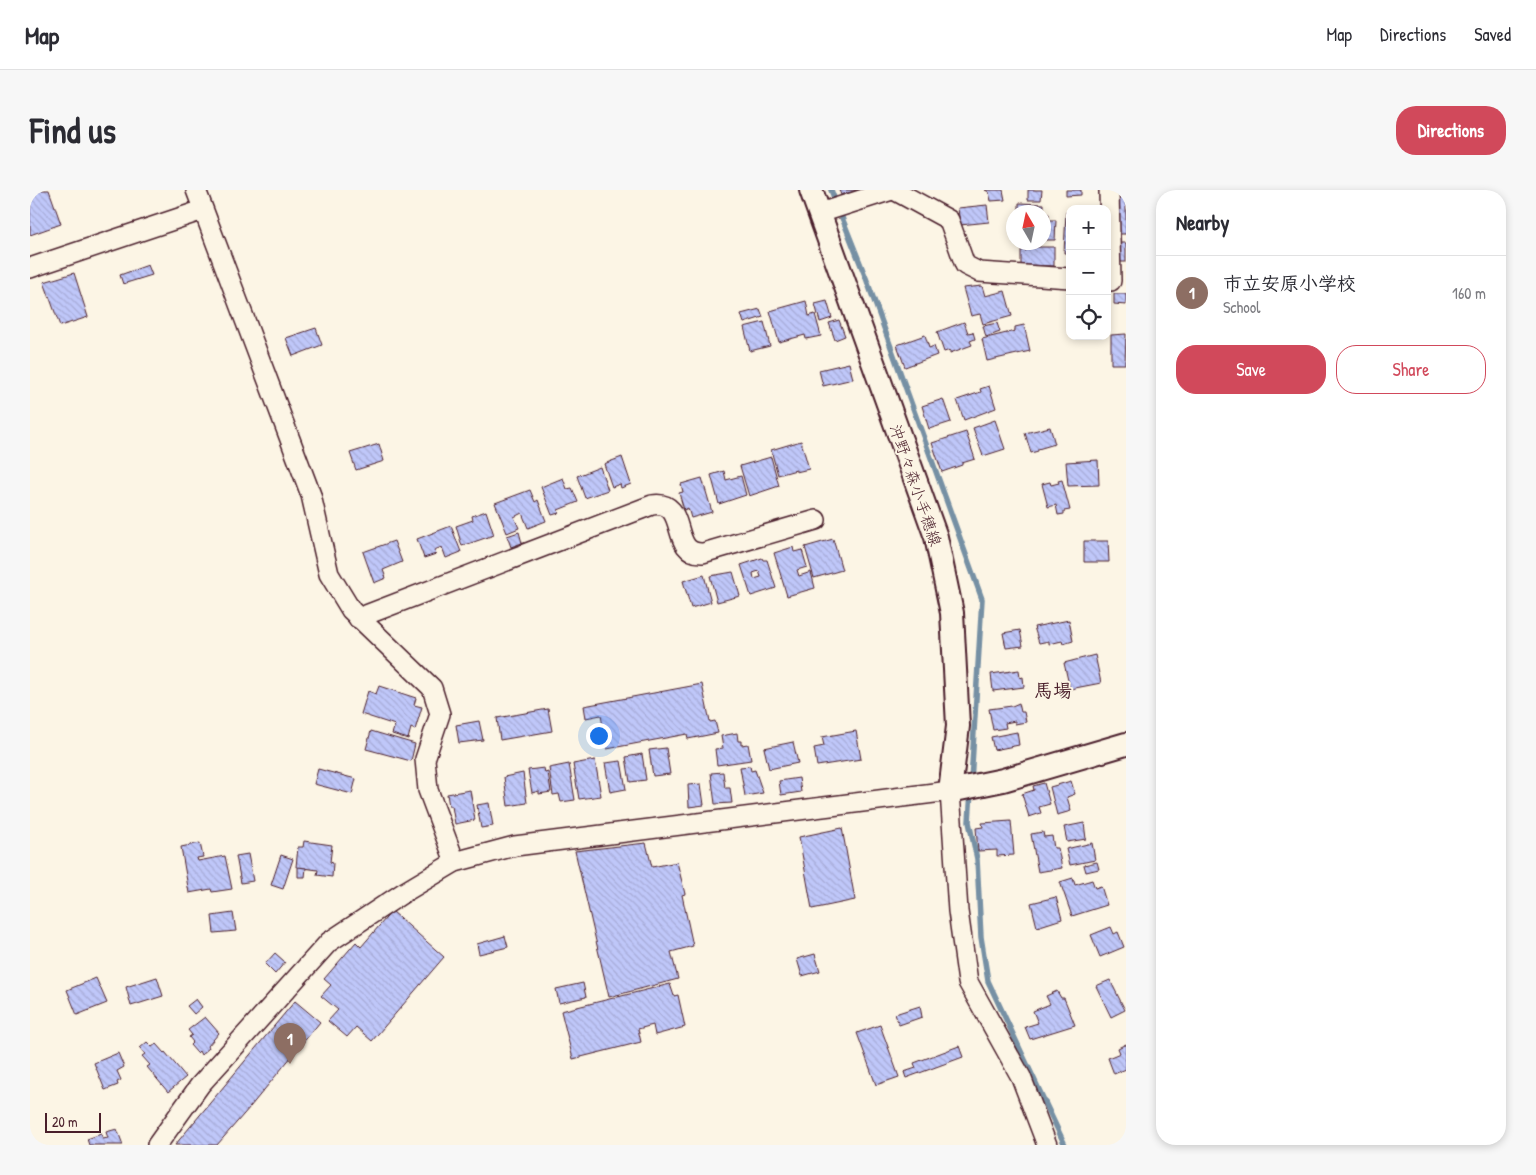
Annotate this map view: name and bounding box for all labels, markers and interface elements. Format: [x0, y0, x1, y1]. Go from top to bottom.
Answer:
text: Map [25, 19, 59, 51]
text: Map [1327, 22, 1352, 47]
text: Directions [1380, 22, 1446, 47]
text: Saved [1474, 22, 1511, 47]
button: Directions [1396, 106, 1506, 155]
text: Find us [30, 107, 116, 154]
north arrow [1006, 205, 1051, 250]
map controls [1066, 205, 1111, 340]
button: + [1066, 205, 1111, 250]
text: Nearby [1176, 208, 1229, 237]
button: − [1066, 250, 1111, 295]
text: 市立安原小学校 [1223, 270, 1356, 296]
text: 1 [1189, 282, 1195, 304]
text: 160 m [1452, 282, 1486, 304]
button: locate [1066, 295, 1111, 340]
text: School [1223, 296, 1260, 318]
button: Save [1176, 345, 1326, 394]
button: Share [1336, 345, 1486, 394]
street label: 沖野々森小手穂線 [885, 421, 947, 549]
district label: 馬場 [1034, 677, 1072, 703]
your location [586, 723, 612, 749]
pin: 1 [274, 1023, 306, 1064]
scale bar [45, 1110, 101, 1133]
text: 20 m [52, 1112, 78, 1131]

